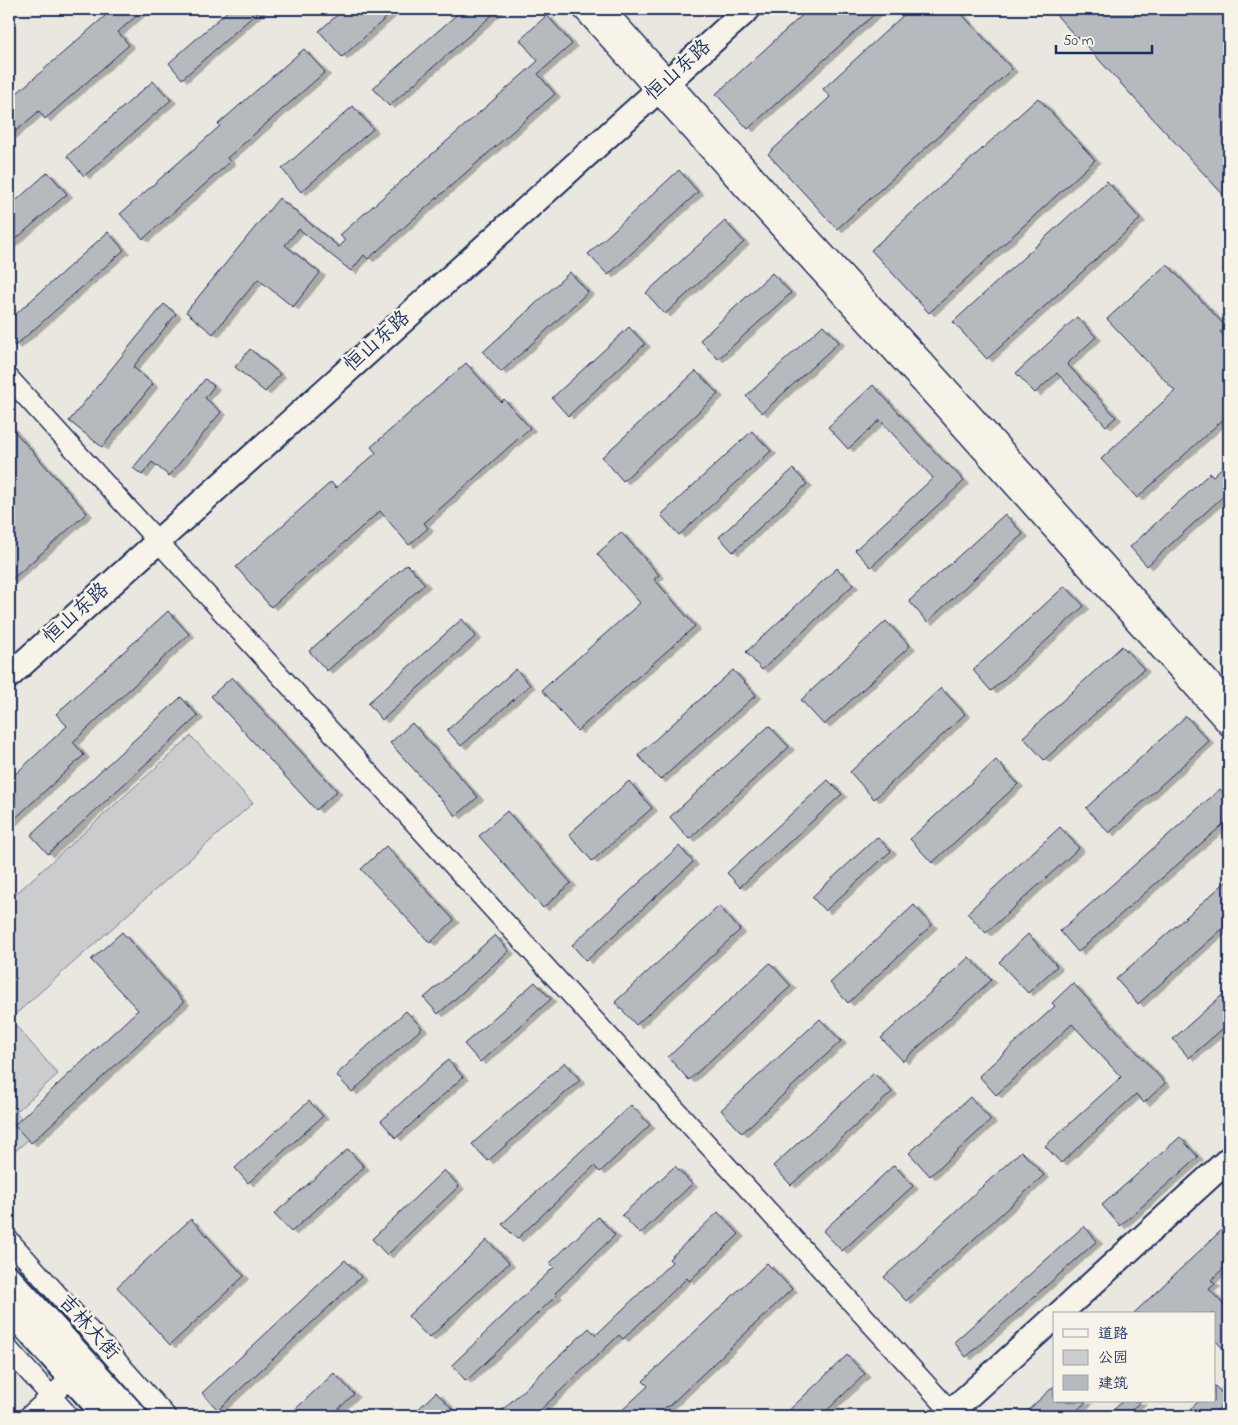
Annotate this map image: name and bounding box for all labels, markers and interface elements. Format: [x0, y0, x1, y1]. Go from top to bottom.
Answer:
scale bar [1056, 22, 1152, 54]
text: 50 m [1063, 30, 1094, 52]
street label: 恒山东路 [640, 33, 719, 109]
street label: 恒山东路 [339, 304, 418, 380]
street label: 恒山东路 [38, 576, 117, 652]
street label: 吉林大街 [50, 1289, 126, 1367]
legend [1053, 1312, 1216, 1402]
text: 道路 [1098, 1323, 1128, 1345]
text: 公园 [1098, 1347, 1128, 1369]
text: 建筑 [1098, 1373, 1128, 1395]

